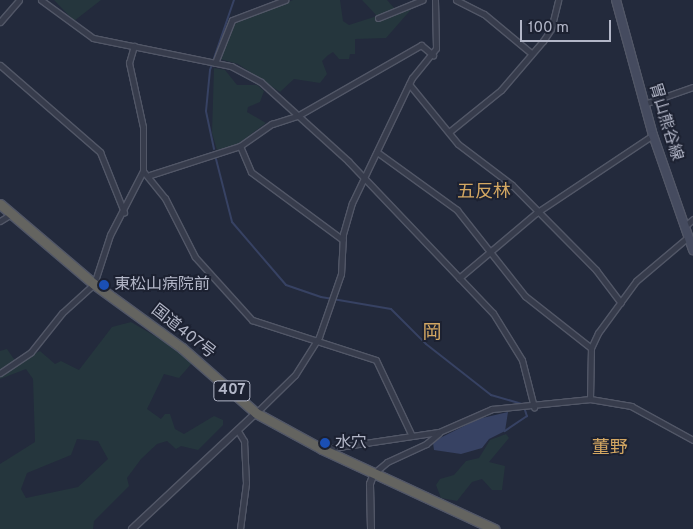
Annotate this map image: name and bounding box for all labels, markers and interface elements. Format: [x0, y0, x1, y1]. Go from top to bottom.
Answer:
scale bar [523, 10, 614, 42]
text: 100 m [528, 19, 569, 38]
street label: 胄山熊谷線 [644, 81, 686, 163]
district label: 五反林 [457, 182, 511, 204]
place label: 東松山病院前 [114, 275, 210, 295]
marker: 東松山病院前 [98, 279, 110, 291]
street label: 国道407号 [147, 301, 219, 363]
district label: 岡 [423, 323, 441, 345]
road number: 407 [213, 378, 251, 404]
place label: 水穴 [335, 433, 367, 453]
marker: 水穴 [319, 437, 331, 449]
district label: 董野 [592, 438, 628, 460]

